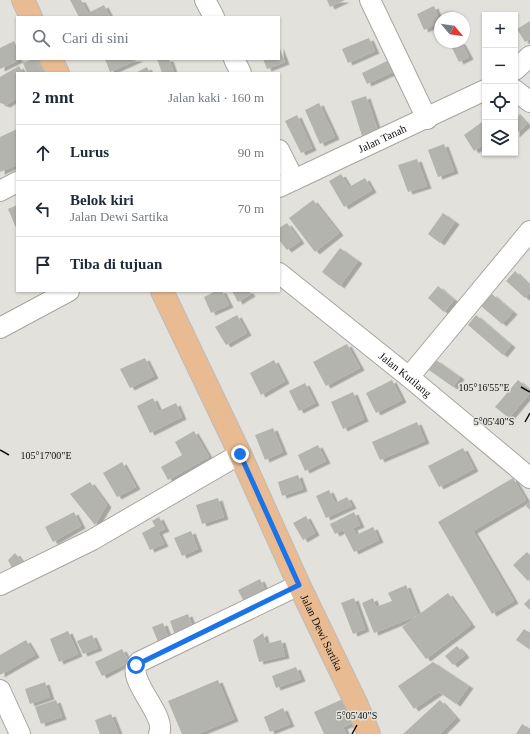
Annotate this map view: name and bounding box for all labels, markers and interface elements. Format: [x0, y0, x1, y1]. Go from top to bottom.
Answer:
north arrow [434, 12, 470, 48]
map controls [482, 12, 518, 156]
button: + [482, 12, 518, 48]
search box [16, 16, 280, 60]
icon: search [30, 27, 52, 49]
text: Cari di sini [62, 30, 129, 46]
button: − [482, 48, 518, 84]
button: locate [482, 84, 518, 120]
text: 2 mnt [32, 88, 74, 107]
text: Jalan kaki · 160 m [168, 90, 264, 105]
button: layers [482, 120, 518, 156]
street label: Jalan Tanah [356, 122, 409, 155]
icon: ahead [32, 142, 54, 164]
text: Lurus [70, 144, 109, 160]
text: 90 m [238, 145, 264, 160]
text: Belok kiri [70, 192, 134, 208]
icon: left [32, 198, 54, 220]
text: 70 m [238, 201, 264, 216]
text: Jalan Dewi Sartika [70, 209, 168, 224]
icon: arrive [32, 254, 54, 276]
text: Tiba di tujuan [70, 256, 162, 272]
street label: Jalan Kutilang [377, 350, 434, 400]
text: 105°16'55"E [459, 382, 510, 393]
text: 5°05'40"S [474, 416, 514, 427]
route end [231, 445, 249, 463]
text: 105°17'00"E [21, 450, 72, 461]
street label: Jalan Dewi Sartika [298, 592, 345, 673]
route start [127, 656, 145, 674]
text: 5°05'40"S [337, 710, 377, 721]

